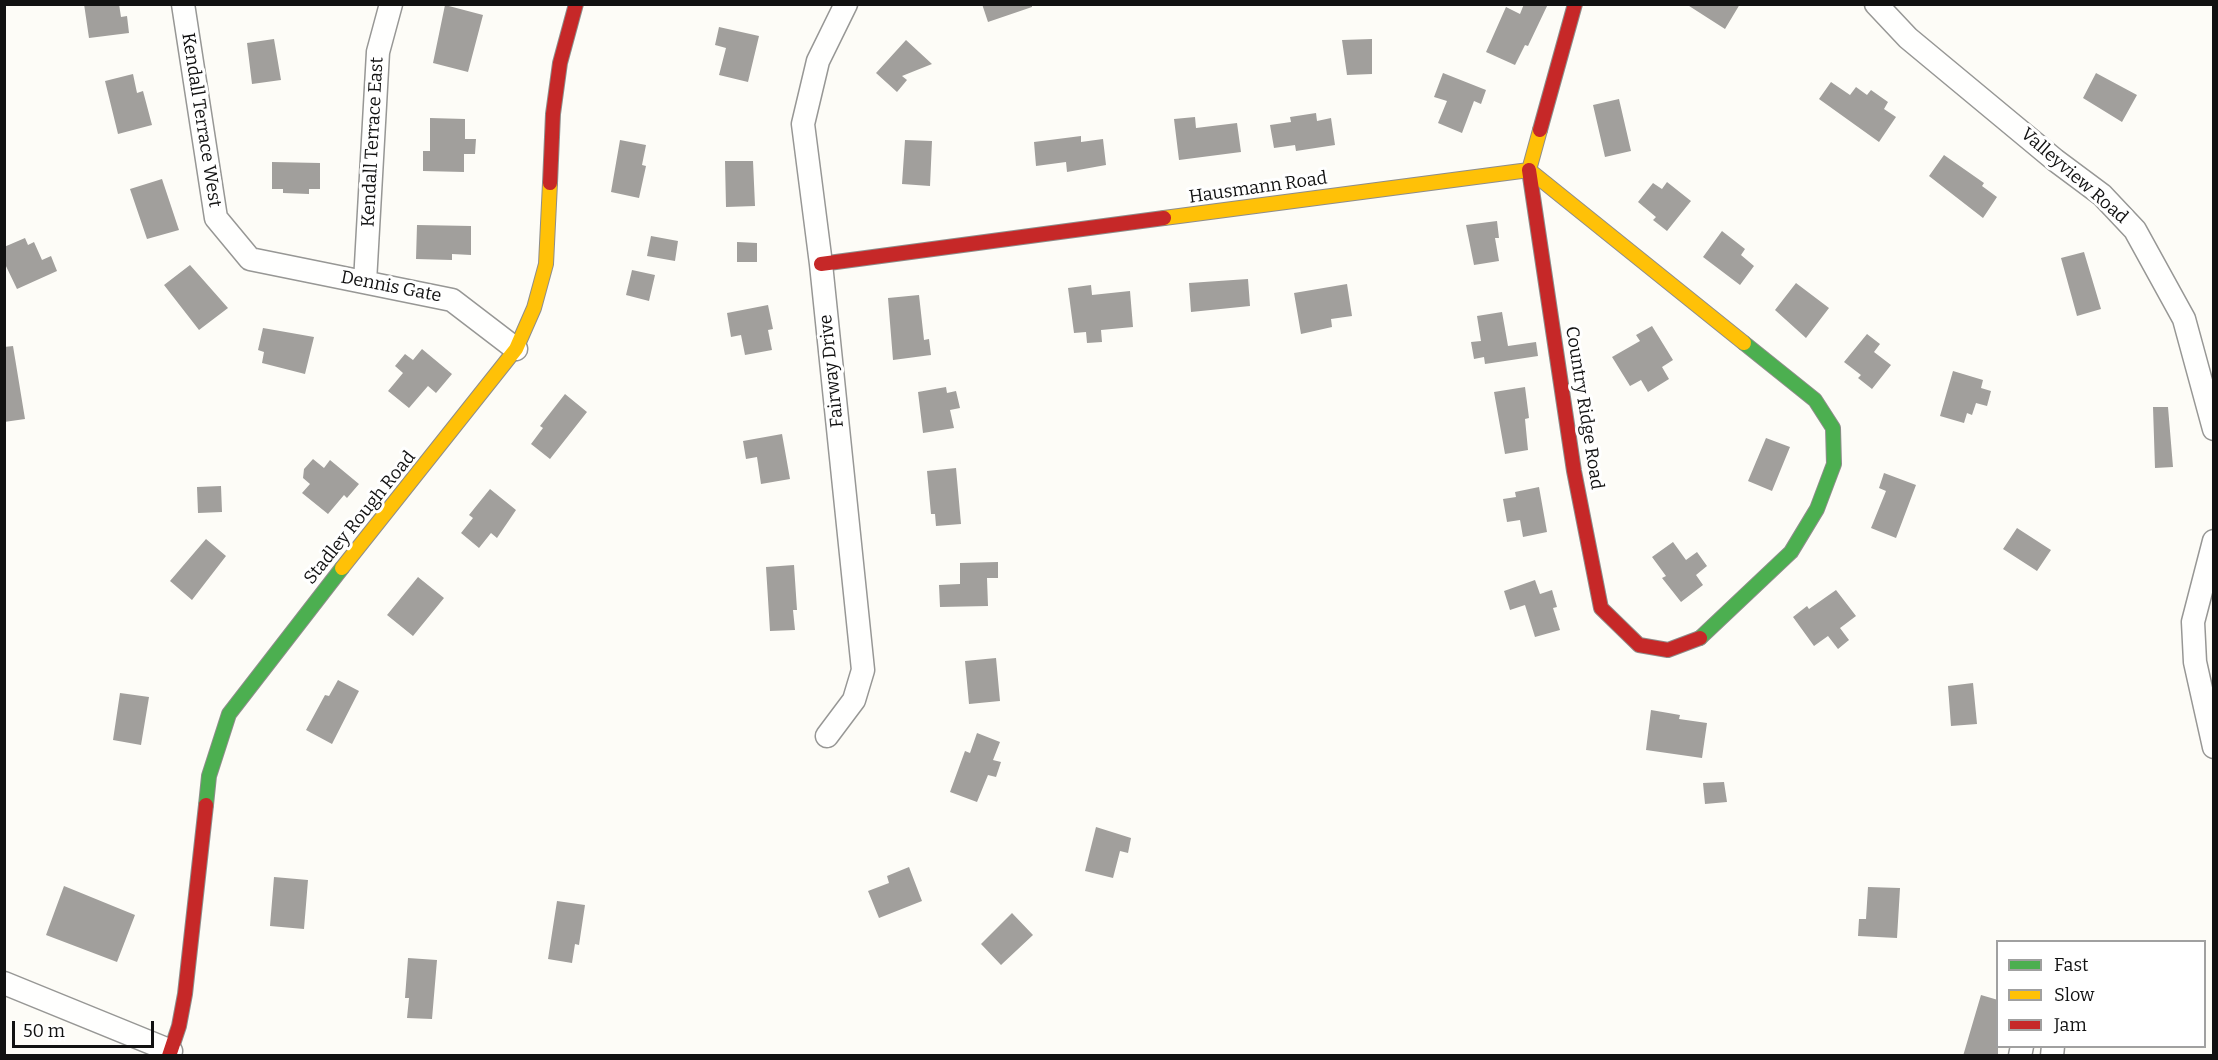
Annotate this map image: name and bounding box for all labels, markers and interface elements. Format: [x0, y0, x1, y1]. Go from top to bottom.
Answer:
street label: Kendall Terrace West [177, 31, 225, 209]
street label: Kendall Terrace East [358, 57, 388, 227]
street label: Valleyview Road [2016, 124, 2132, 228]
street label: Hausmann Road [1187, 168, 1329, 208]
street label: Dennis Gate [339, 267, 443, 307]
street label: Fairway Drive [815, 313, 849, 429]
street label: Country Ridge Road [1560, 325, 1608, 491]
street label: Stadley Rough Road [300, 447, 420, 589]
legend [1996, 940, 2206, 1048]
text: Fast [2054, 954, 2089, 976]
text: Slow [2054, 984, 2094, 1006]
scale bar [15, 1009, 158, 1047]
text: Jam [2054, 1014, 2087, 1036]
text: 50 m [23, 1020, 65, 1042]

